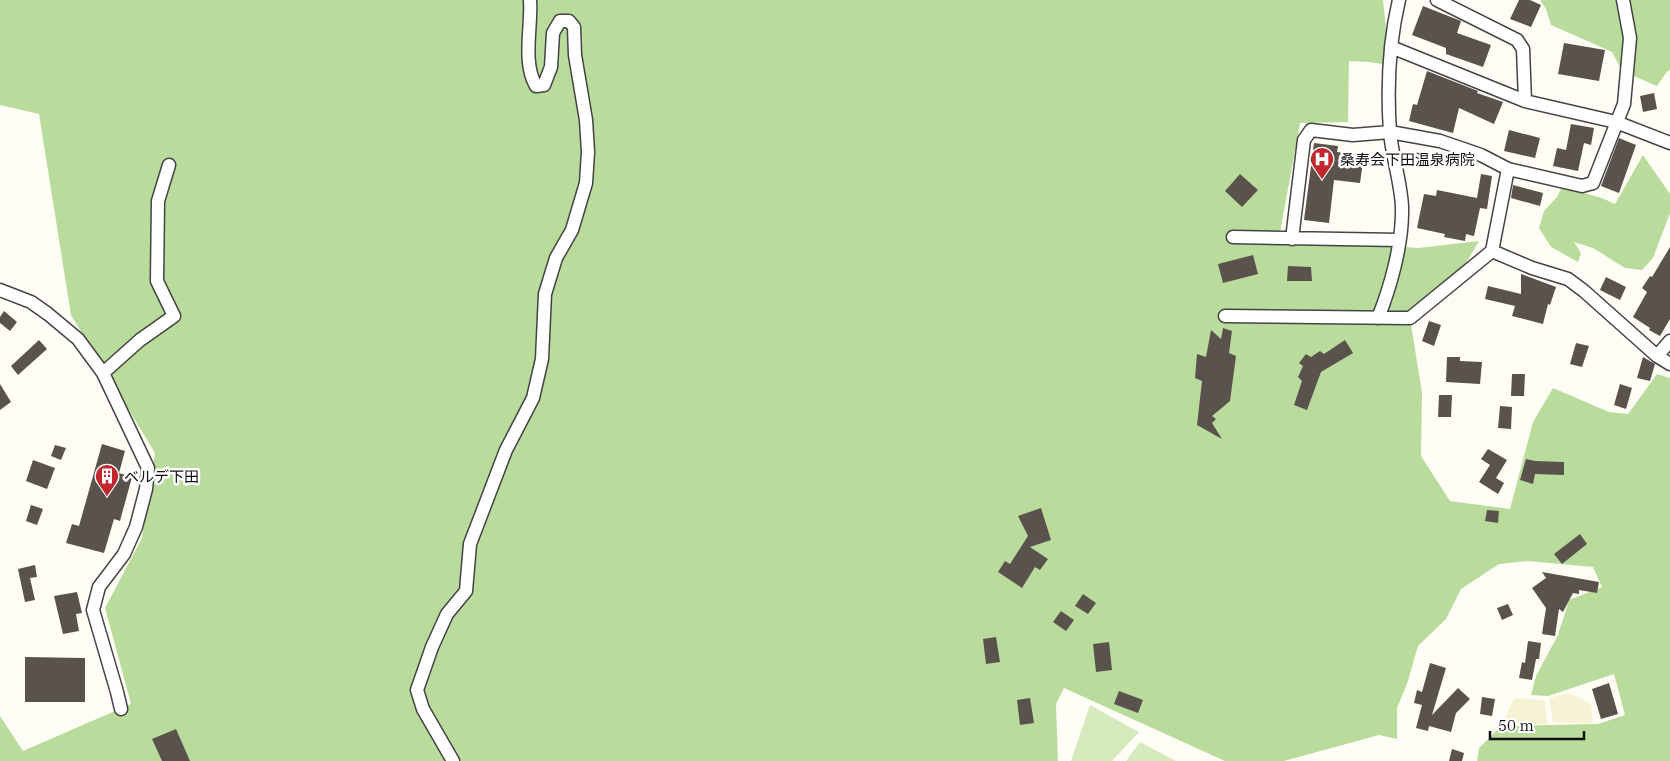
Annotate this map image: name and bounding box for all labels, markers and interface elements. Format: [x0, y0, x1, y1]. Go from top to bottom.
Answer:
hospital icon: 桑寿会下田温泉病院 [1309, 146, 1335, 180]
place label: 桑寿会下田温泉病院 [1340, 150, 1475, 169]
building icon: ベルデ下田 [94, 463, 120, 497]
place label: ベルデ下田 [124, 467, 199, 486]
scale bar [1490, 708, 1584, 740]
text: 50 m [1498, 716, 1534, 735]

